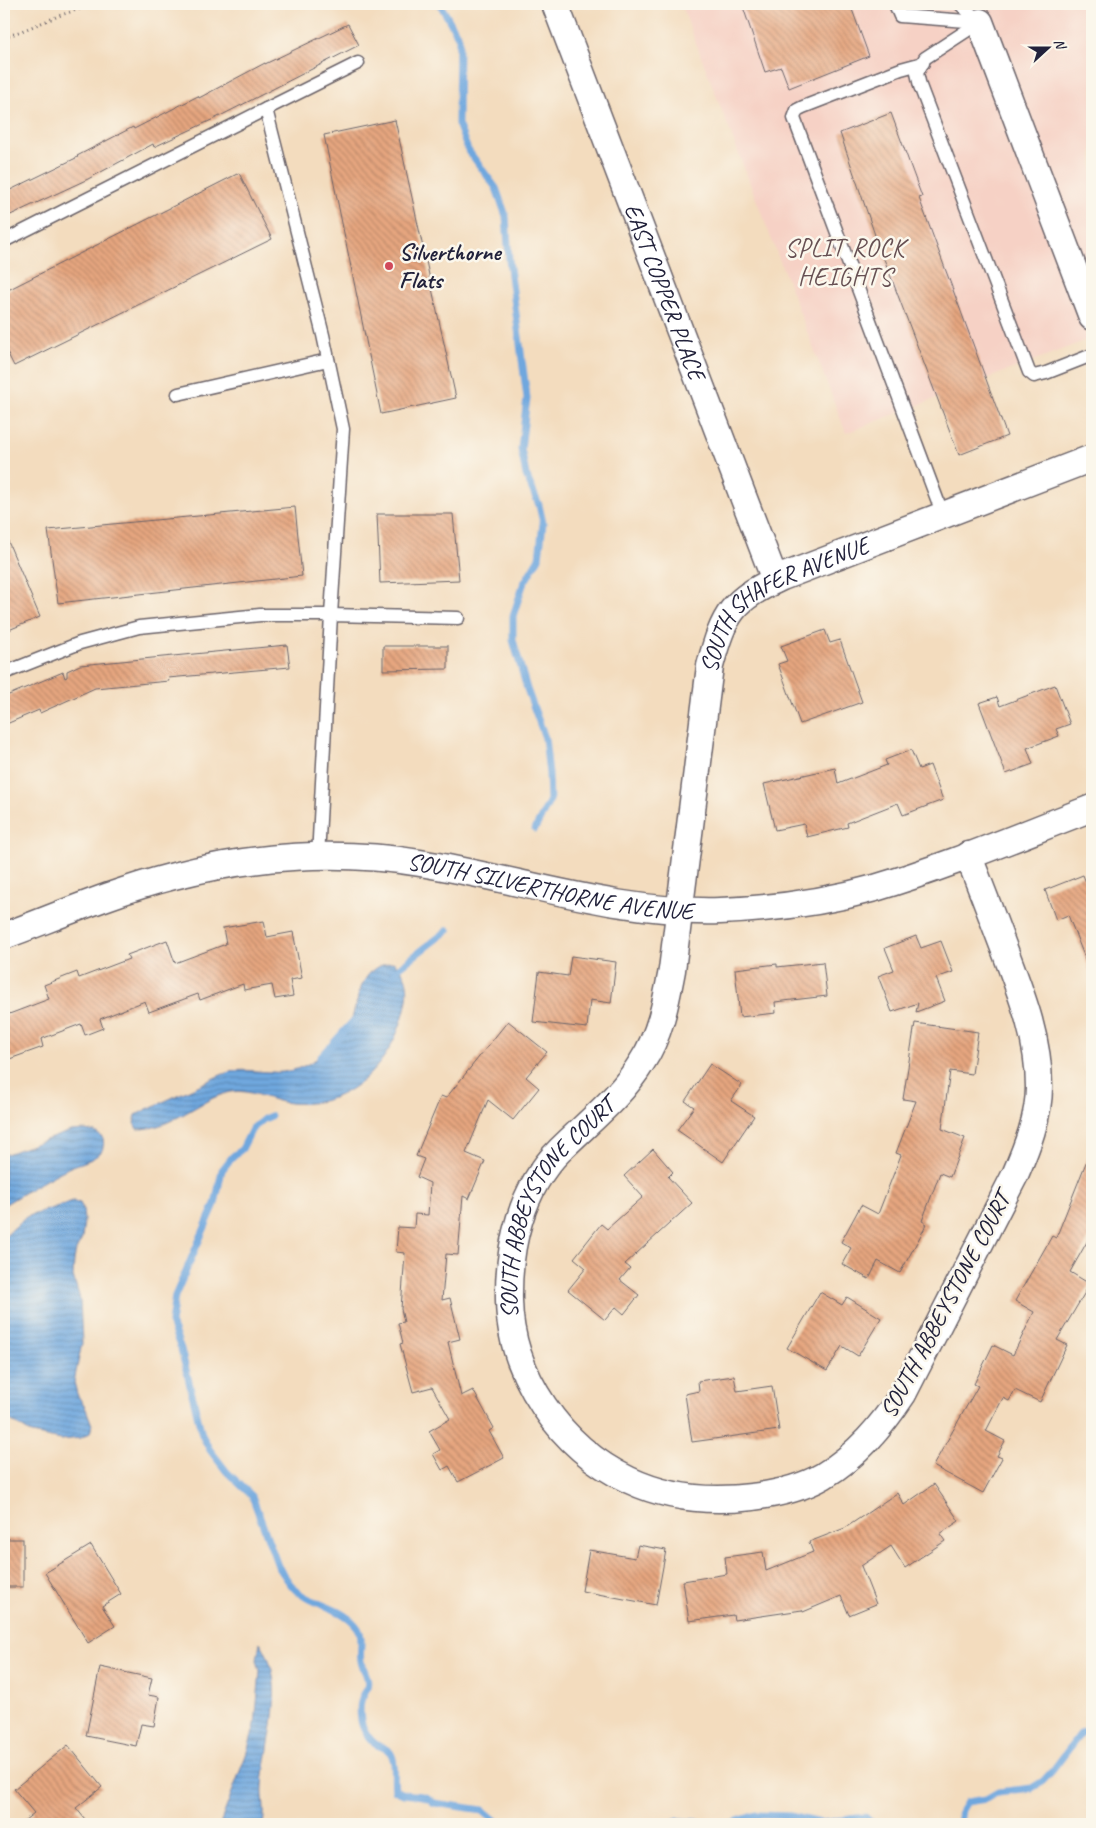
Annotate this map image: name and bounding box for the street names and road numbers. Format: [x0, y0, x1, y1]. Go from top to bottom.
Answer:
street label: EAST COPPER PLACE [618, 199, 713, 387]
street label: SOUTH SHAFER AVENUE [694, 529, 876, 674]
street label: SOUTH SILVERTHORNE AVENUE [405, 846, 697, 926]
street label: SOUTH ABBEYSTONE COURT [494, 1087, 626, 1320]
street label: SOUTH ABBEYSTONE COURT [873, 1182, 1020, 1423]

